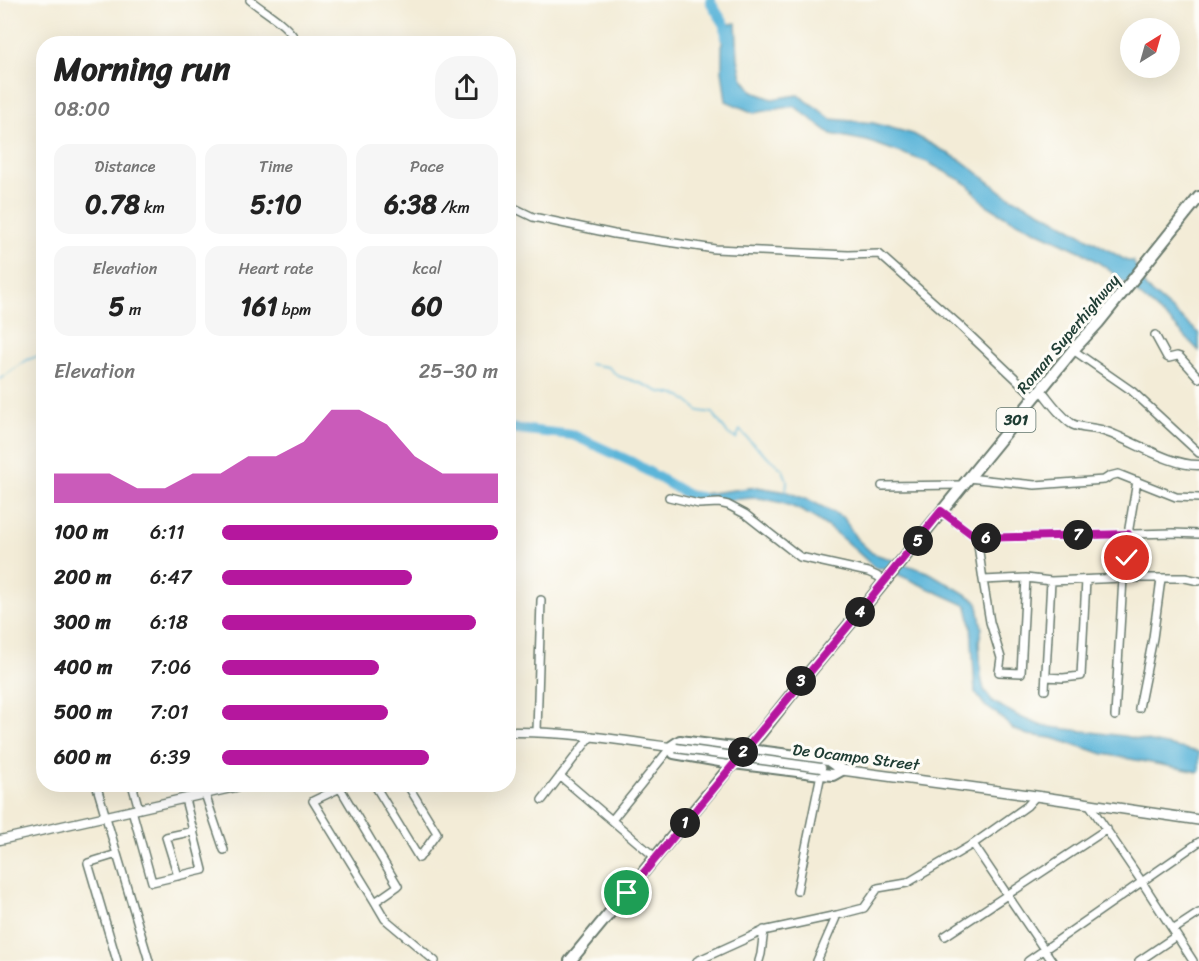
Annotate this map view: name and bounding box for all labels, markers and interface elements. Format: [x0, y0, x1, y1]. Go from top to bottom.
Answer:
north arrow [1120, 18, 1180, 78]
map controls [1120, 18, 1180, 78]
text: Morning run [54, 40, 230, 98]
button: share [435, 56, 498, 119]
text: 08:00 [54, 92, 110, 127]
text: Distance [95, 152, 155, 181]
text: Time [259, 152, 293, 181]
text: Pace [410, 152, 444, 181]
text: 0.78 [85, 181, 140, 227]
text: 5:10 [250, 181, 302, 227]
text: 6:38 [384, 181, 437, 227]
text: km [140, 193, 165, 222]
text: /km [437, 193, 470, 222]
text: Elevation [93, 254, 157, 283]
text: Heart rate [238, 254, 314, 283]
text: kcal [412, 254, 442, 283]
street label: Roman Superhighway [1009, 267, 1128, 401]
text: 5 [109, 283, 125, 329]
text: 161 [241, 283, 278, 329]
text: 60 [411, 283, 443, 329]
text: m [125, 295, 141, 324]
text: bpm [278, 295, 311, 324]
text: Elevation [54, 354, 135, 389]
text: 25–30 m [419, 354, 498, 389]
road number: 301 [996, 408, 1036, 432]
text: 100 m [54, 515, 108, 550]
text: 6:11 [150, 515, 185, 550]
pin: 7 [1063, 520, 1093, 550]
text: 7 [1073, 520, 1083, 549]
pin: 6 [971, 523, 1001, 553]
text: 6 [981, 523, 991, 552]
pin: 5 [903, 526, 933, 556]
text: 5 [913, 526, 923, 555]
pin [1101, 532, 1152, 583]
icon: check [1110, 541, 1143, 574]
text: 200 m [54, 560, 111, 595]
text: 6:47 [150, 560, 191, 595]
pin: 4 [845, 597, 875, 627]
text: 4 [855, 597, 865, 626]
text: 300 m [54, 605, 111, 640]
text: 6:18 [150, 605, 188, 640]
text: 400 m [54, 650, 112, 685]
text: 7:06 [150, 650, 191, 685]
pin: 3 [786, 666, 816, 696]
text: 3 [797, 666, 805, 695]
text: 500 m [54, 695, 112, 730]
text: 7:01 [150, 695, 189, 730]
street label: De Ocampo Street [791, 735, 922, 779]
pin: 2 [728, 737, 758, 767]
text: 2 [738, 737, 748, 766]
text: 600 m [54, 740, 111, 775]
text: 6:39 [150, 740, 191, 775]
pin: 1 [670, 808, 700, 838]
text: 1 [682, 808, 688, 837]
pin [601, 867, 652, 918]
icon: arrive [610, 876, 643, 909]

